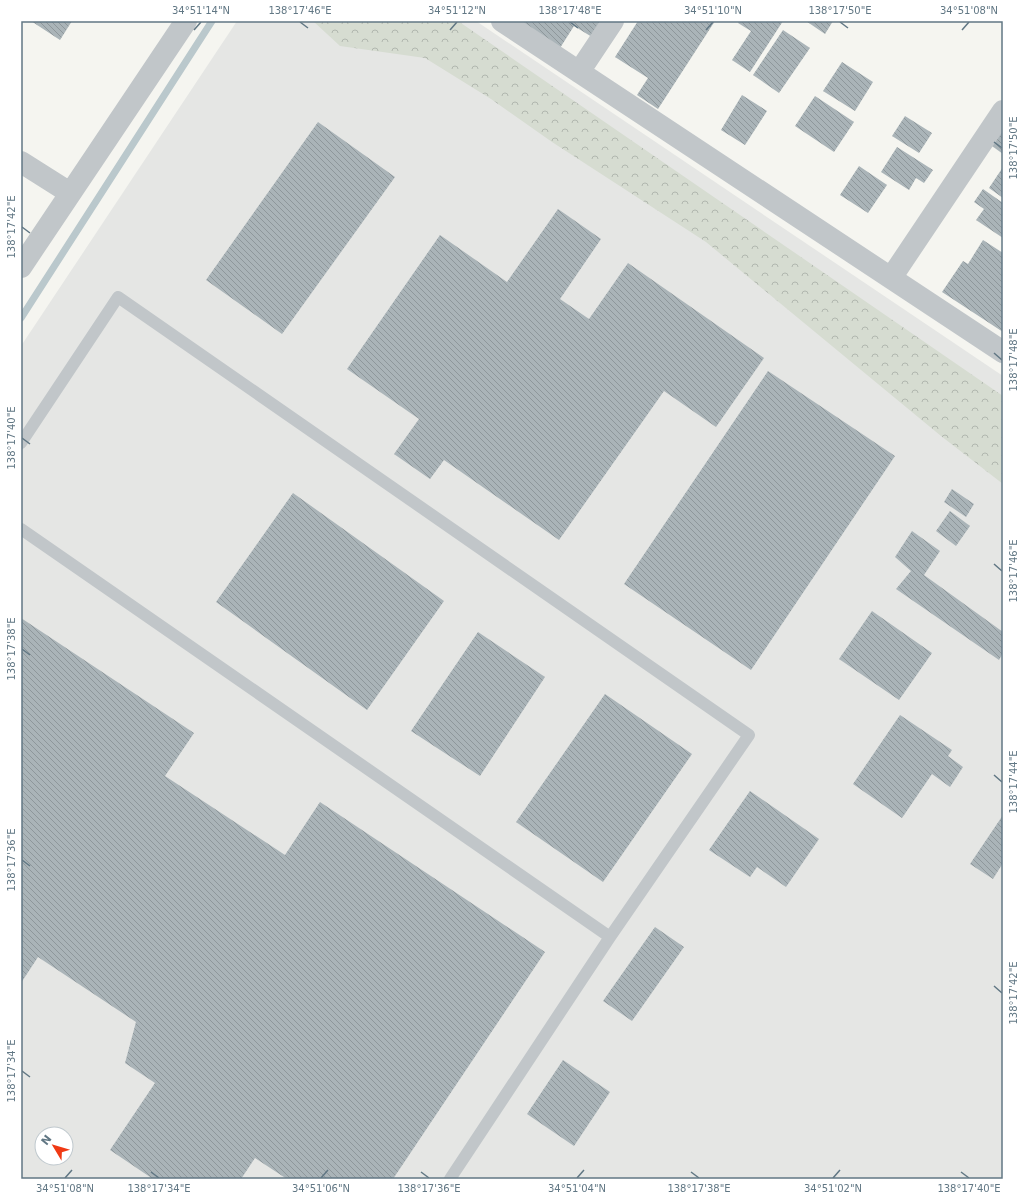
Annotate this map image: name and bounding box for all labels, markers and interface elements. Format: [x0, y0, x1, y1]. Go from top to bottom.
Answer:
text: 34°51'14"N [172, 5, 230, 16]
text: 138°17'46"E [268, 5, 332, 16]
text: 34°51'12"N [428, 5, 486, 16]
text: 138°17'48"E [538, 5, 602, 16]
text: 34°51'10"N [684, 5, 742, 16]
text: 138°17'50"E [808, 5, 872, 16]
text: 34°51'08"N [940, 5, 998, 16]
text: 138°17'50"E [1008, 116, 1019, 180]
text: 138°17'42"E [6, 195, 17, 259]
text: 138°17'48"E [1008, 328, 1019, 392]
text: 138°17'40"E [6, 406, 17, 470]
text: 138°17'46"E [1008, 539, 1019, 603]
text: 138°17'38"E [6, 617, 17, 681]
text: 138°17'44"E [1008, 750, 1019, 814]
text: 138°17'36"E [6, 828, 17, 892]
text: 138°17'42"E [1008, 961, 1019, 1025]
text: 138°17'34"E [6, 1039, 17, 1103]
north arrow [34, 1126, 74, 1166]
text: N [39, 1133, 54, 1148]
text: 34°51'08"N [36, 1183, 94, 1194]
text: 138°17'34"E [127, 1183, 191, 1194]
text: 34°51'06"N [292, 1183, 350, 1194]
text: 138°17'36"E [397, 1183, 461, 1194]
text: 34°51'04"N [548, 1183, 606, 1194]
text: 138°17'38"E [667, 1183, 731, 1194]
text: 34°51'02"N [804, 1183, 862, 1194]
text: 138°17'40"E [937, 1183, 1001, 1194]

